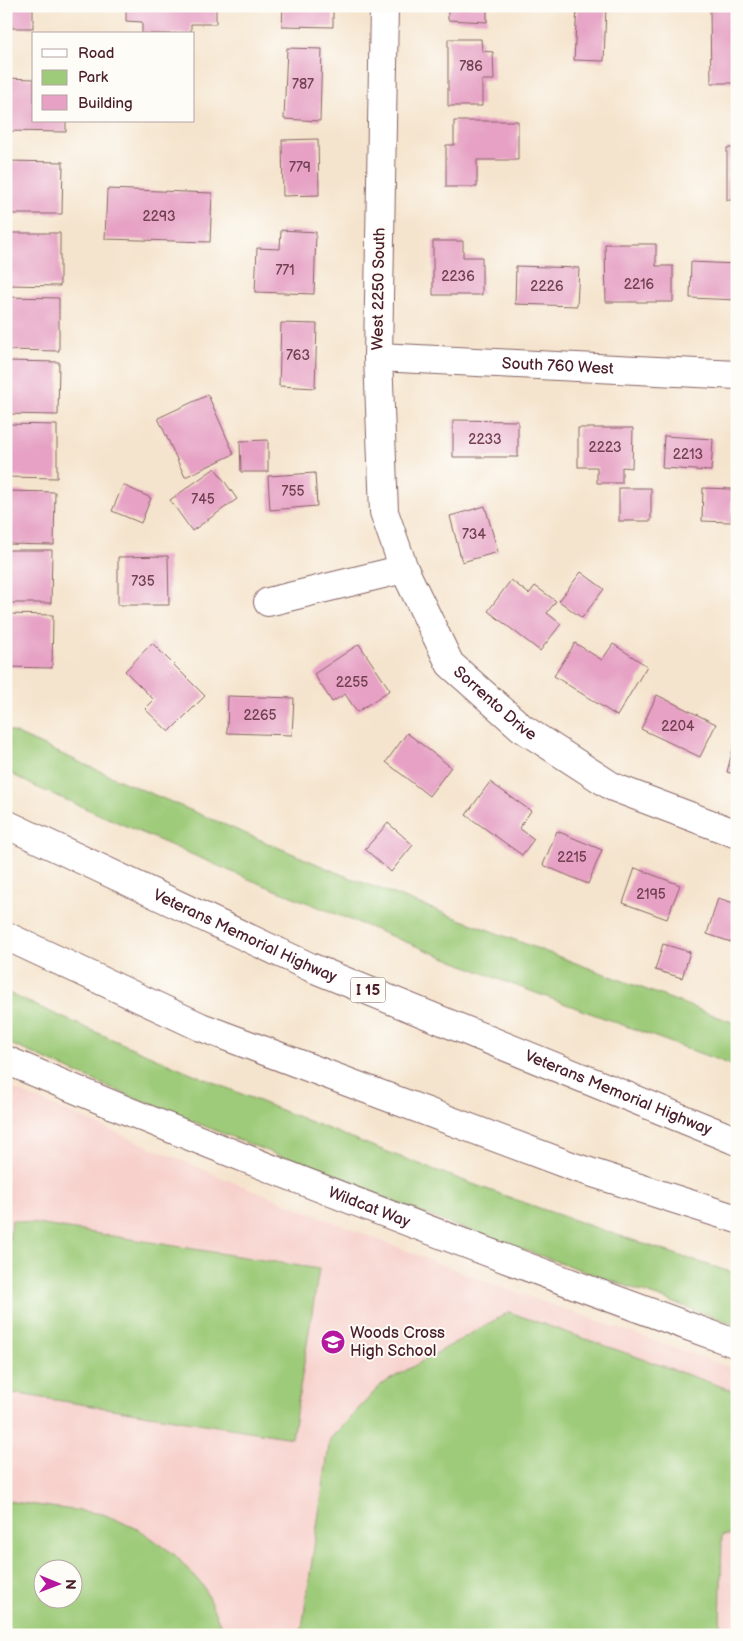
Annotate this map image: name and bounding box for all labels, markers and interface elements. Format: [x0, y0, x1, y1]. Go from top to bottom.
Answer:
legend [32, 32, 195, 122]
text: Road [78, 44, 114, 63]
house number: 786 [459, 58, 483, 75]
text: Park [78, 68, 109, 87]
house number: 787 [292, 76, 314, 93]
text: Building [78, 94, 133, 113]
house number: 779 [289, 159, 311, 176]
house number: 2293 [142, 208, 176, 225]
street label: West 2250 South [368, 227, 390, 351]
house number: 771 [275, 262, 295, 279]
house number: 2236 [441, 268, 475, 285]
house number: 2216 [624, 276, 655, 293]
house number: 2226 [530, 278, 564, 295]
house number: 763 [286, 347, 310, 364]
street label: South 760 West [501, 354, 614, 378]
house number: 2233 [468, 431, 502, 448]
house number: 2223 [588, 439, 622, 456]
house number: 2213 [673, 446, 703, 463]
house number: 755 [282, 483, 304, 500]
house number: 745 [191, 491, 215, 508]
house number: 734 [462, 526, 486, 543]
house number: 735 [131, 573, 155, 590]
street label: Sorrento Drive [450, 662, 541, 745]
house number: 2255 [336, 674, 368, 691]
house number: 2265 [243, 707, 277, 724]
house number: 2204 [661, 718, 695, 735]
house number: 2215 [557, 849, 587, 866]
street label: Veterans Memorial Highway [150, 885, 340, 987]
house number: 2195 [636, 886, 666, 903]
road number: I 15 [350, 978, 386, 1002]
street label: Veterans Memorial Highway [522, 1046, 715, 1140]
street label: Wildcat Way [326, 1183, 414, 1232]
place label: Woods Cross High School [350, 1324, 445, 1361]
school or university icon: Woods Cross High School [320, 1329, 346, 1355]
north arrow [32, 1558, 82, 1608]
text: N [62, 1579, 79, 1590]

